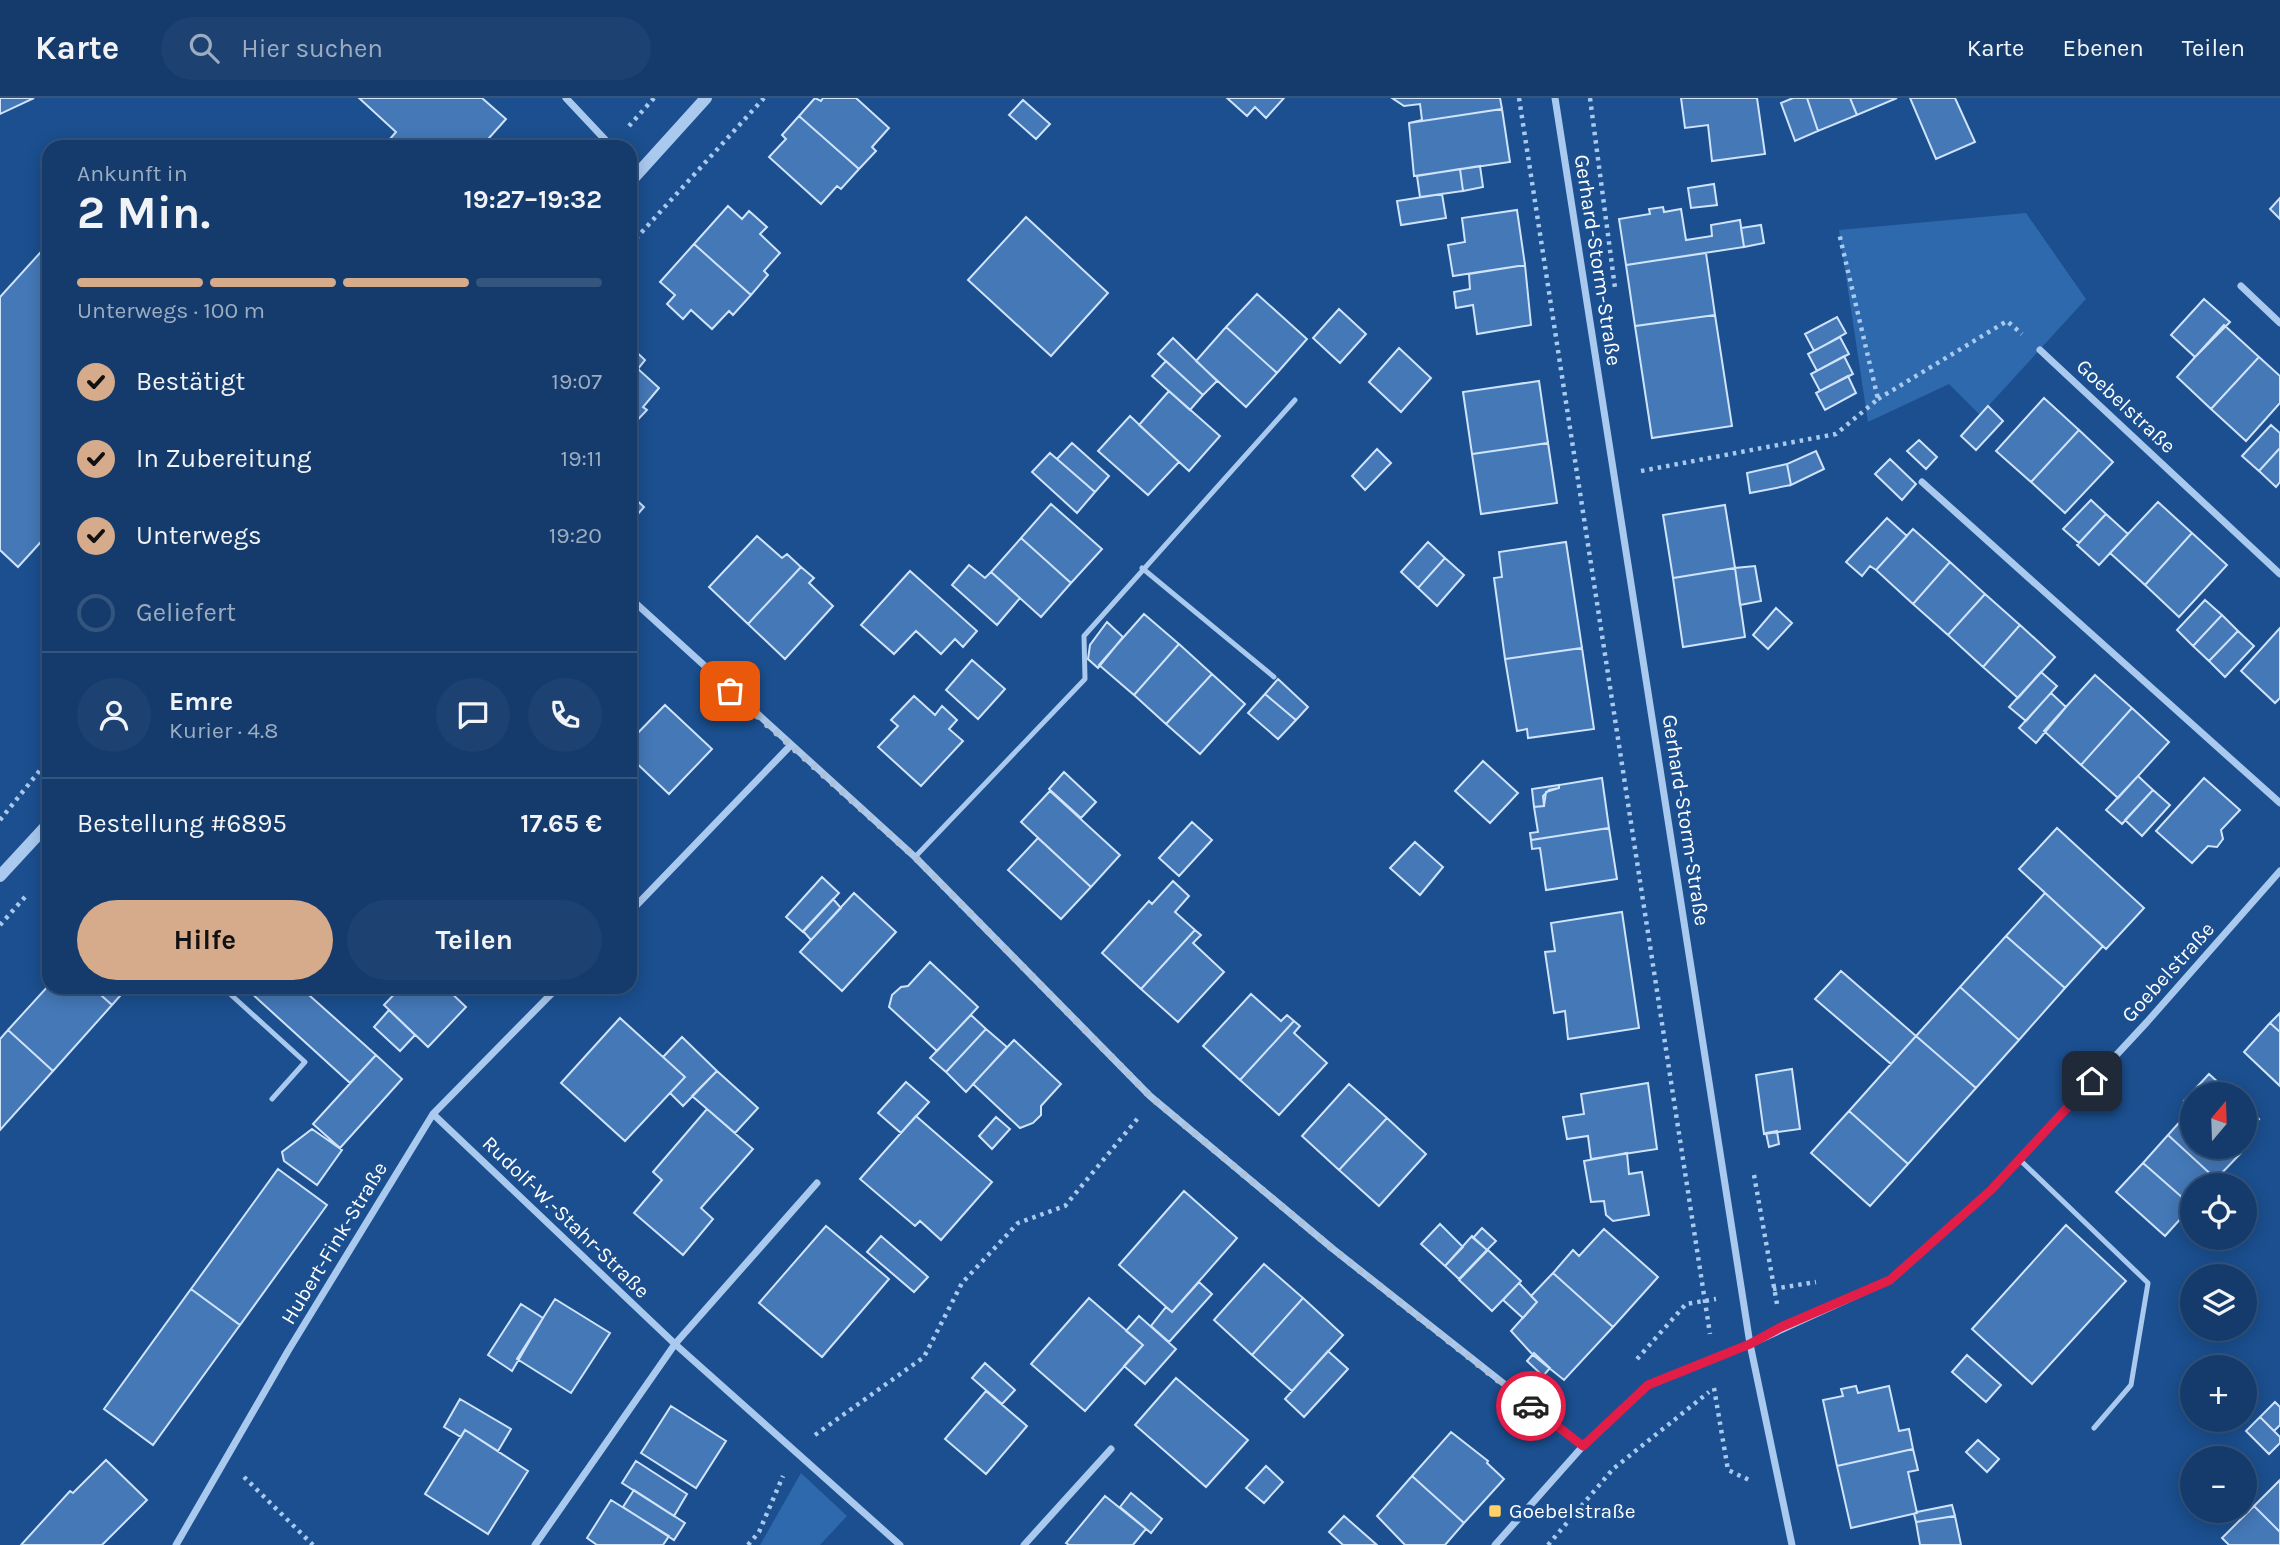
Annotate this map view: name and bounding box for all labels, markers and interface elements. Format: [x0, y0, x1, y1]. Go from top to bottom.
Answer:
search box [161, 17, 651, 80]
text: Karte [35, 29, 119, 67]
icon: search [185, 29, 223, 67]
text: Hier suchen [241, 33, 383, 64]
text: Karte [1967, 34, 2024, 62]
text: Ebenen [2062, 34, 2144, 62]
text: Teilen [2182, 34, 2245, 62]
street label: Gerhard-Storm-Straße [1569, 153, 1627, 367]
text: Ankunft in [77, 160, 188, 187]
text: 19:27–19:32 [464, 184, 602, 215]
text: 2 Min. [77, 186, 210, 240]
text: Unterwegs · 100 m [77, 297, 265, 324]
street label: Goebelstraße [2072, 354, 2180, 458]
icon: check [77, 363, 115, 401]
text: Bestätigt [136, 366, 245, 397]
text: 19:07 [551, 368, 602, 395]
icon: check [77, 440, 115, 478]
text: In Zubereitung [136, 443, 311, 474]
text: 19:11 [561, 445, 602, 472]
icon: check [77, 517, 115, 555]
text: Unterwegs [136, 520, 262, 551]
text: 19:20 [549, 522, 602, 549]
text: Geliefert [136, 597, 236, 628]
pin [700, 661, 760, 721]
icon: bag [711, 672, 749, 710]
button: person [77, 678, 151, 752]
button: chat [436, 678, 510, 752]
button: phone [528, 678, 602, 752]
text: Emre [169, 686, 233, 717]
street label: Gerhard-Storm-Straße [1657, 713, 1715, 927]
text: Kurier · 4.8 [169, 717, 278, 744]
text: Bestellung #6895 [77, 808, 287, 839]
text: 17.65 € [520, 808, 602, 839]
button: Hilfe [77, 900, 333, 980]
button: Teilen [347, 900, 602, 980]
street label: Goebelstraße [2117, 917, 2219, 1027]
pin [2062, 1051, 2122, 1111]
icon: home [2073, 1062, 2111, 1100]
north arrow [2180, 1082, 2258, 1158]
map controls [2180, 1082, 2257, 1523]
street label: Rudolf-W.-Stahr-Straße [478, 1131, 654, 1303]
street label: Hubert-Fink-Straße [276, 1157, 392, 1329]
button: locate [2180, 1173, 2257, 1250]
button: layers [2180, 1264, 2257, 1341]
button: + [2180, 1355, 2257, 1432]
courier [1496, 1371, 1566, 1441]
icon: car [1512, 1387, 1550, 1425]
button: − [2180, 1446, 2257, 1523]
place label: Goebelstraße [1509, 1499, 1636, 1523]
marker: Goebelstraße [1487, 1503, 1503, 1519]

